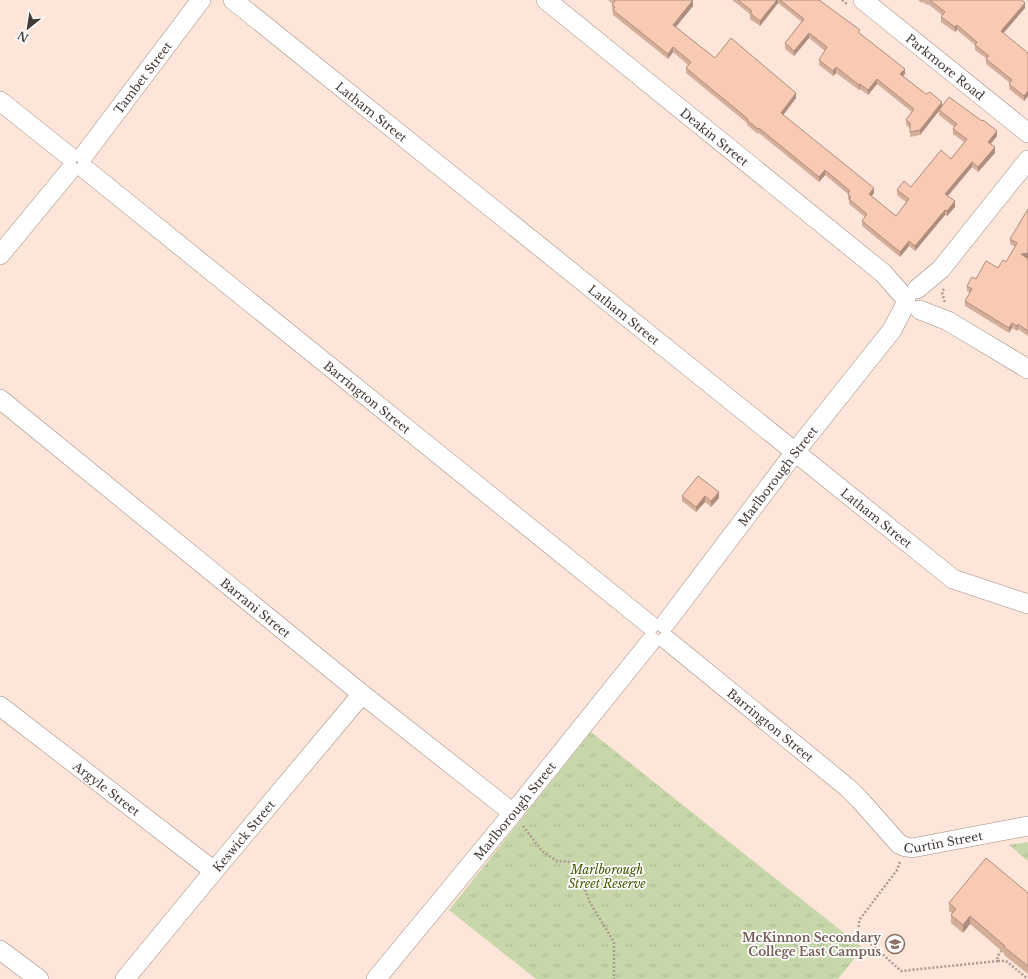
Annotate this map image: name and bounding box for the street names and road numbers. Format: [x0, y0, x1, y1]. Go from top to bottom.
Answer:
street label: Parkmore Road [903, 30, 988, 103]
street label: Tambet Street [110, 38, 175, 117]
street label: Latham Street [333, 78, 411, 145]
street label: Deakin Street [677, 104, 752, 169]
street label: Latham Street [585, 281, 663, 348]
street label: Barrington Street [321, 357, 414, 437]
street label: Marlborough Street [734, 423, 821, 529]
street label: Latham Street [838, 484, 916, 551]
street label: Barrani Street [218, 574, 294, 641]
street label: Barrington Street [724, 685, 817, 765]
street label: Argyle Street [70, 757, 144, 819]
street label: Marlborough Street [470, 758, 559, 863]
street label: Keswick Street [209, 796, 278, 875]
street label: Curtin Street [903, 827, 984, 856]

